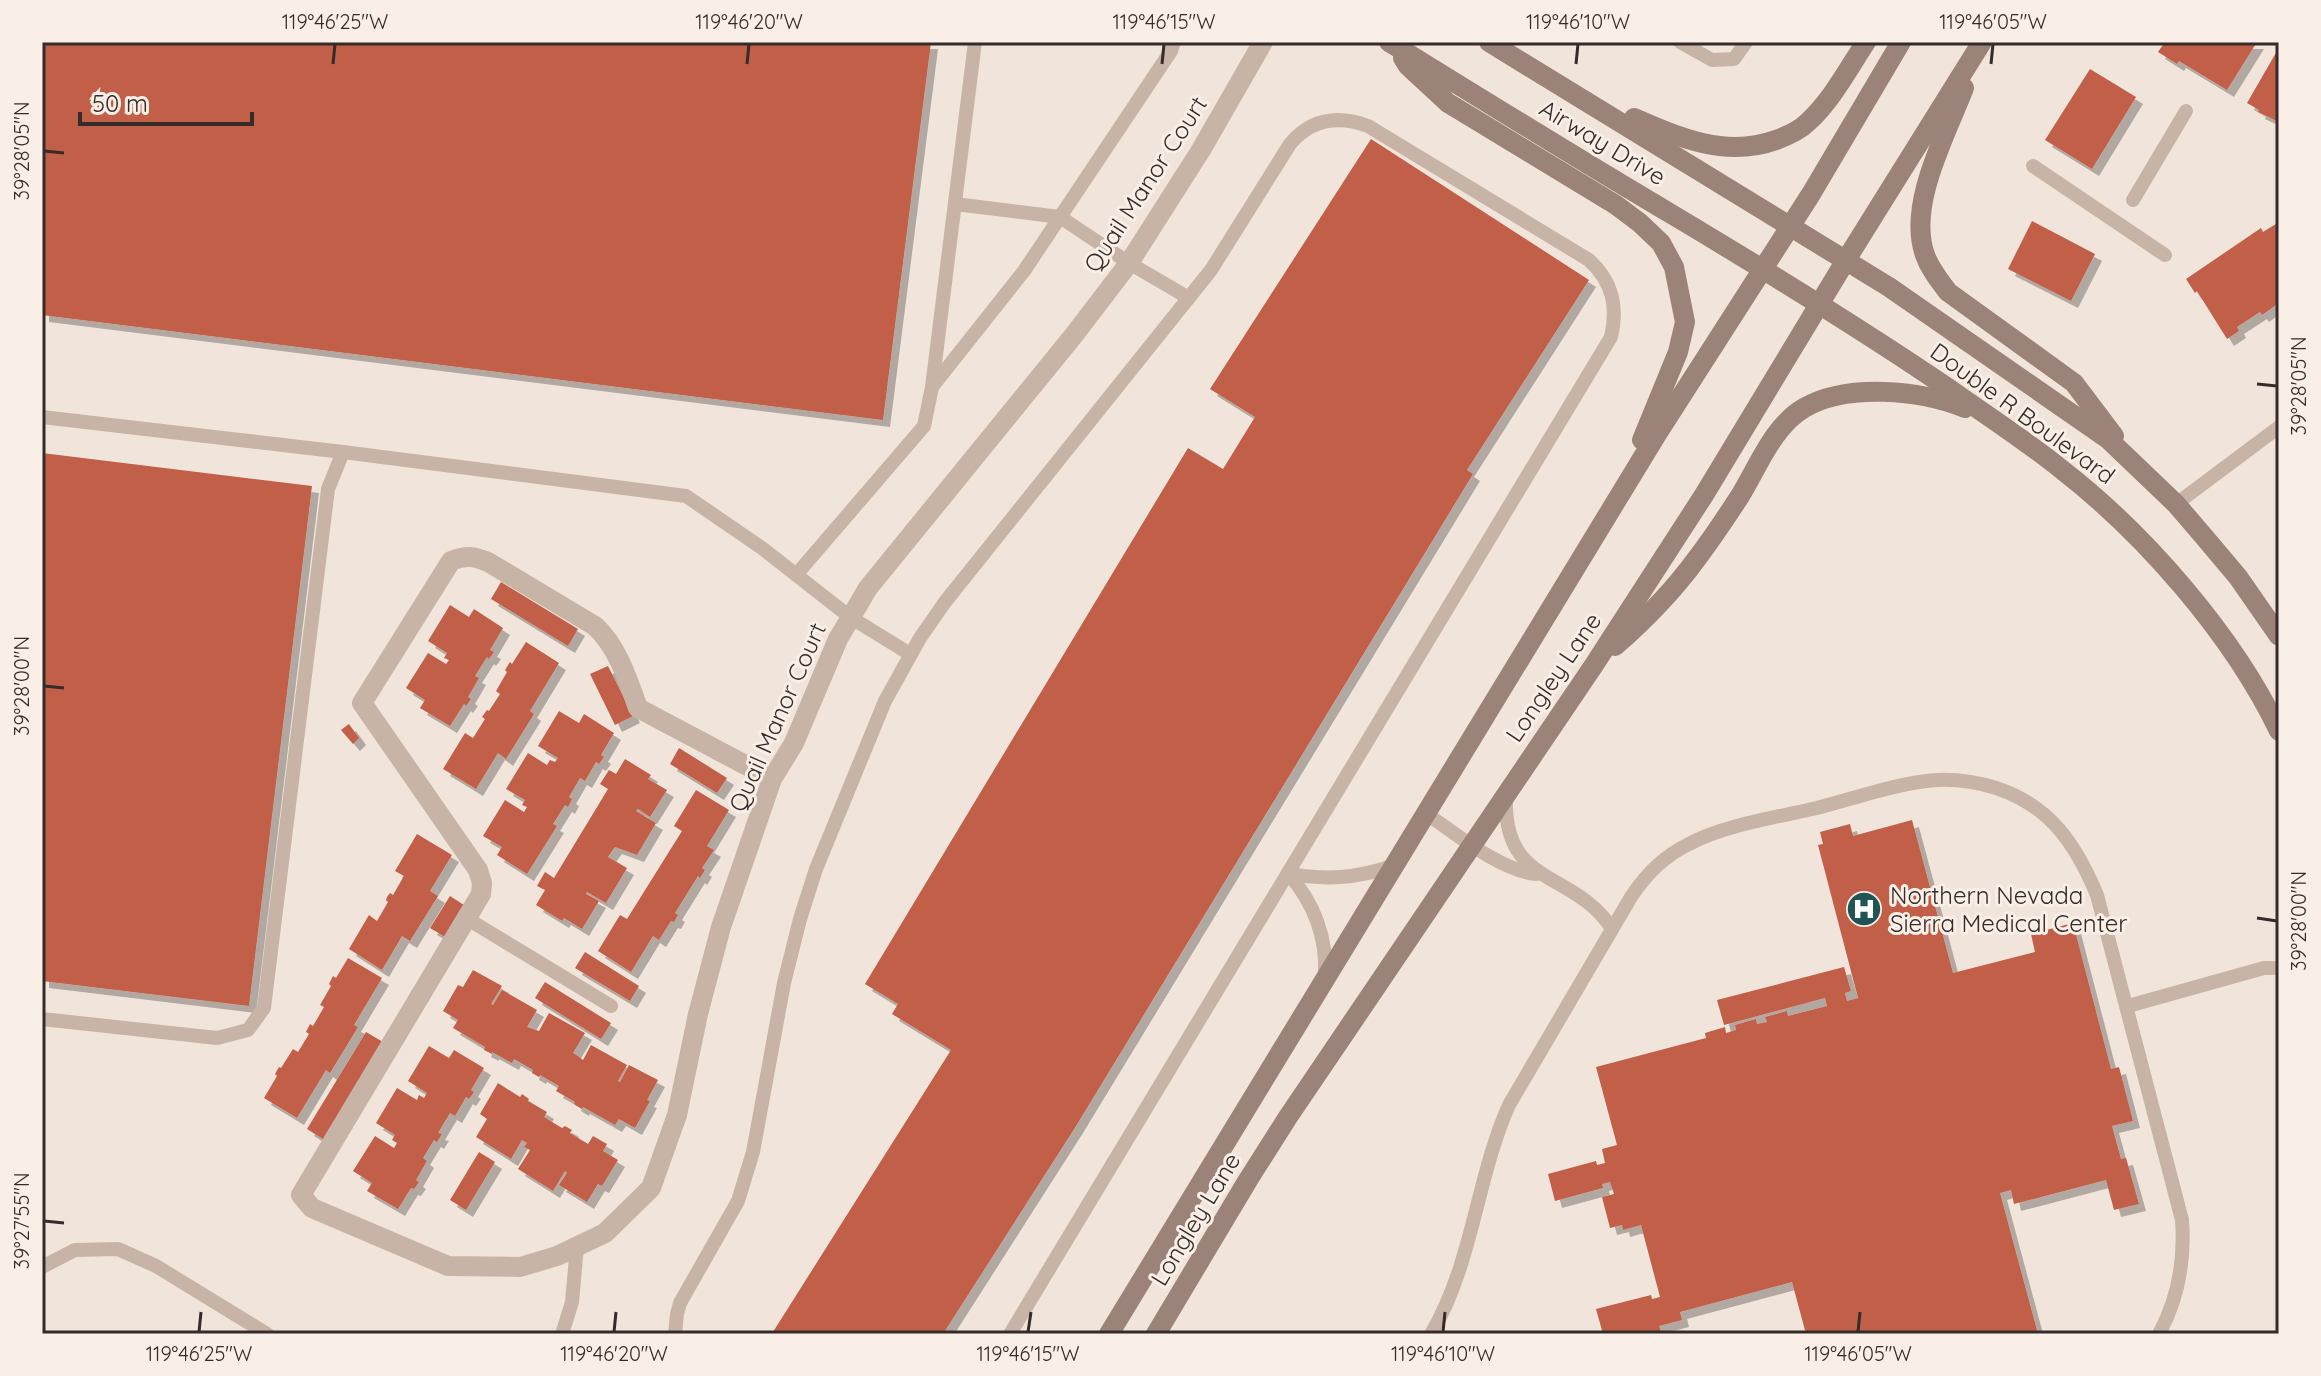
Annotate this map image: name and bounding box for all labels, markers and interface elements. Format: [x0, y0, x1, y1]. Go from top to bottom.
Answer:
text: 119°46'25"W [282, 9, 388, 34]
text: 119°46'20"W [695, 9, 803, 34]
text: 119°46'15"W [1112, 9, 1216, 34]
text: 119°46'10"W [1526, 9, 1630, 34]
text: 119°46'05"W [1939, 9, 2047, 34]
scale bar [80, 76, 252, 126]
text: 50 m [92, 88, 148, 118]
street label: Quail Manor Court [1077, 90, 1213, 278]
street label: Airway Drive [1535, 93, 1671, 191]
text: 39°28'05"N [9, 101, 34, 201]
street label: Double R Boulevard [1925, 336, 2121, 490]
text: 39°28'05"N [2286, 336, 2311, 436]
street label: Longley Lane [1499, 607, 1607, 747]
street label: Quail Manor Court [722, 618, 832, 816]
text: 39°28'00"N [9, 636, 34, 736]
text: 39°28'00"N [2286, 871, 2311, 971]
place label: Northern Nevada Sierra Medical Center [1890, 880, 2128, 938]
hospital icon: Northern Nevada Sierra Medical Center [1845, 890, 1883, 928]
street label: Longley Lane [1144, 1147, 1246, 1291]
text: 39°27'55"N [9, 1172, 34, 1270]
text: 119°46'25"W [146, 1341, 252, 1366]
text: 119°46'20"W [560, 1341, 668, 1366]
text: 119°46'15"W [976, 1341, 1080, 1366]
text: 119°46'10"W [1391, 1341, 1495, 1366]
text: 119°46'05"W [1804, 1341, 1912, 1366]

